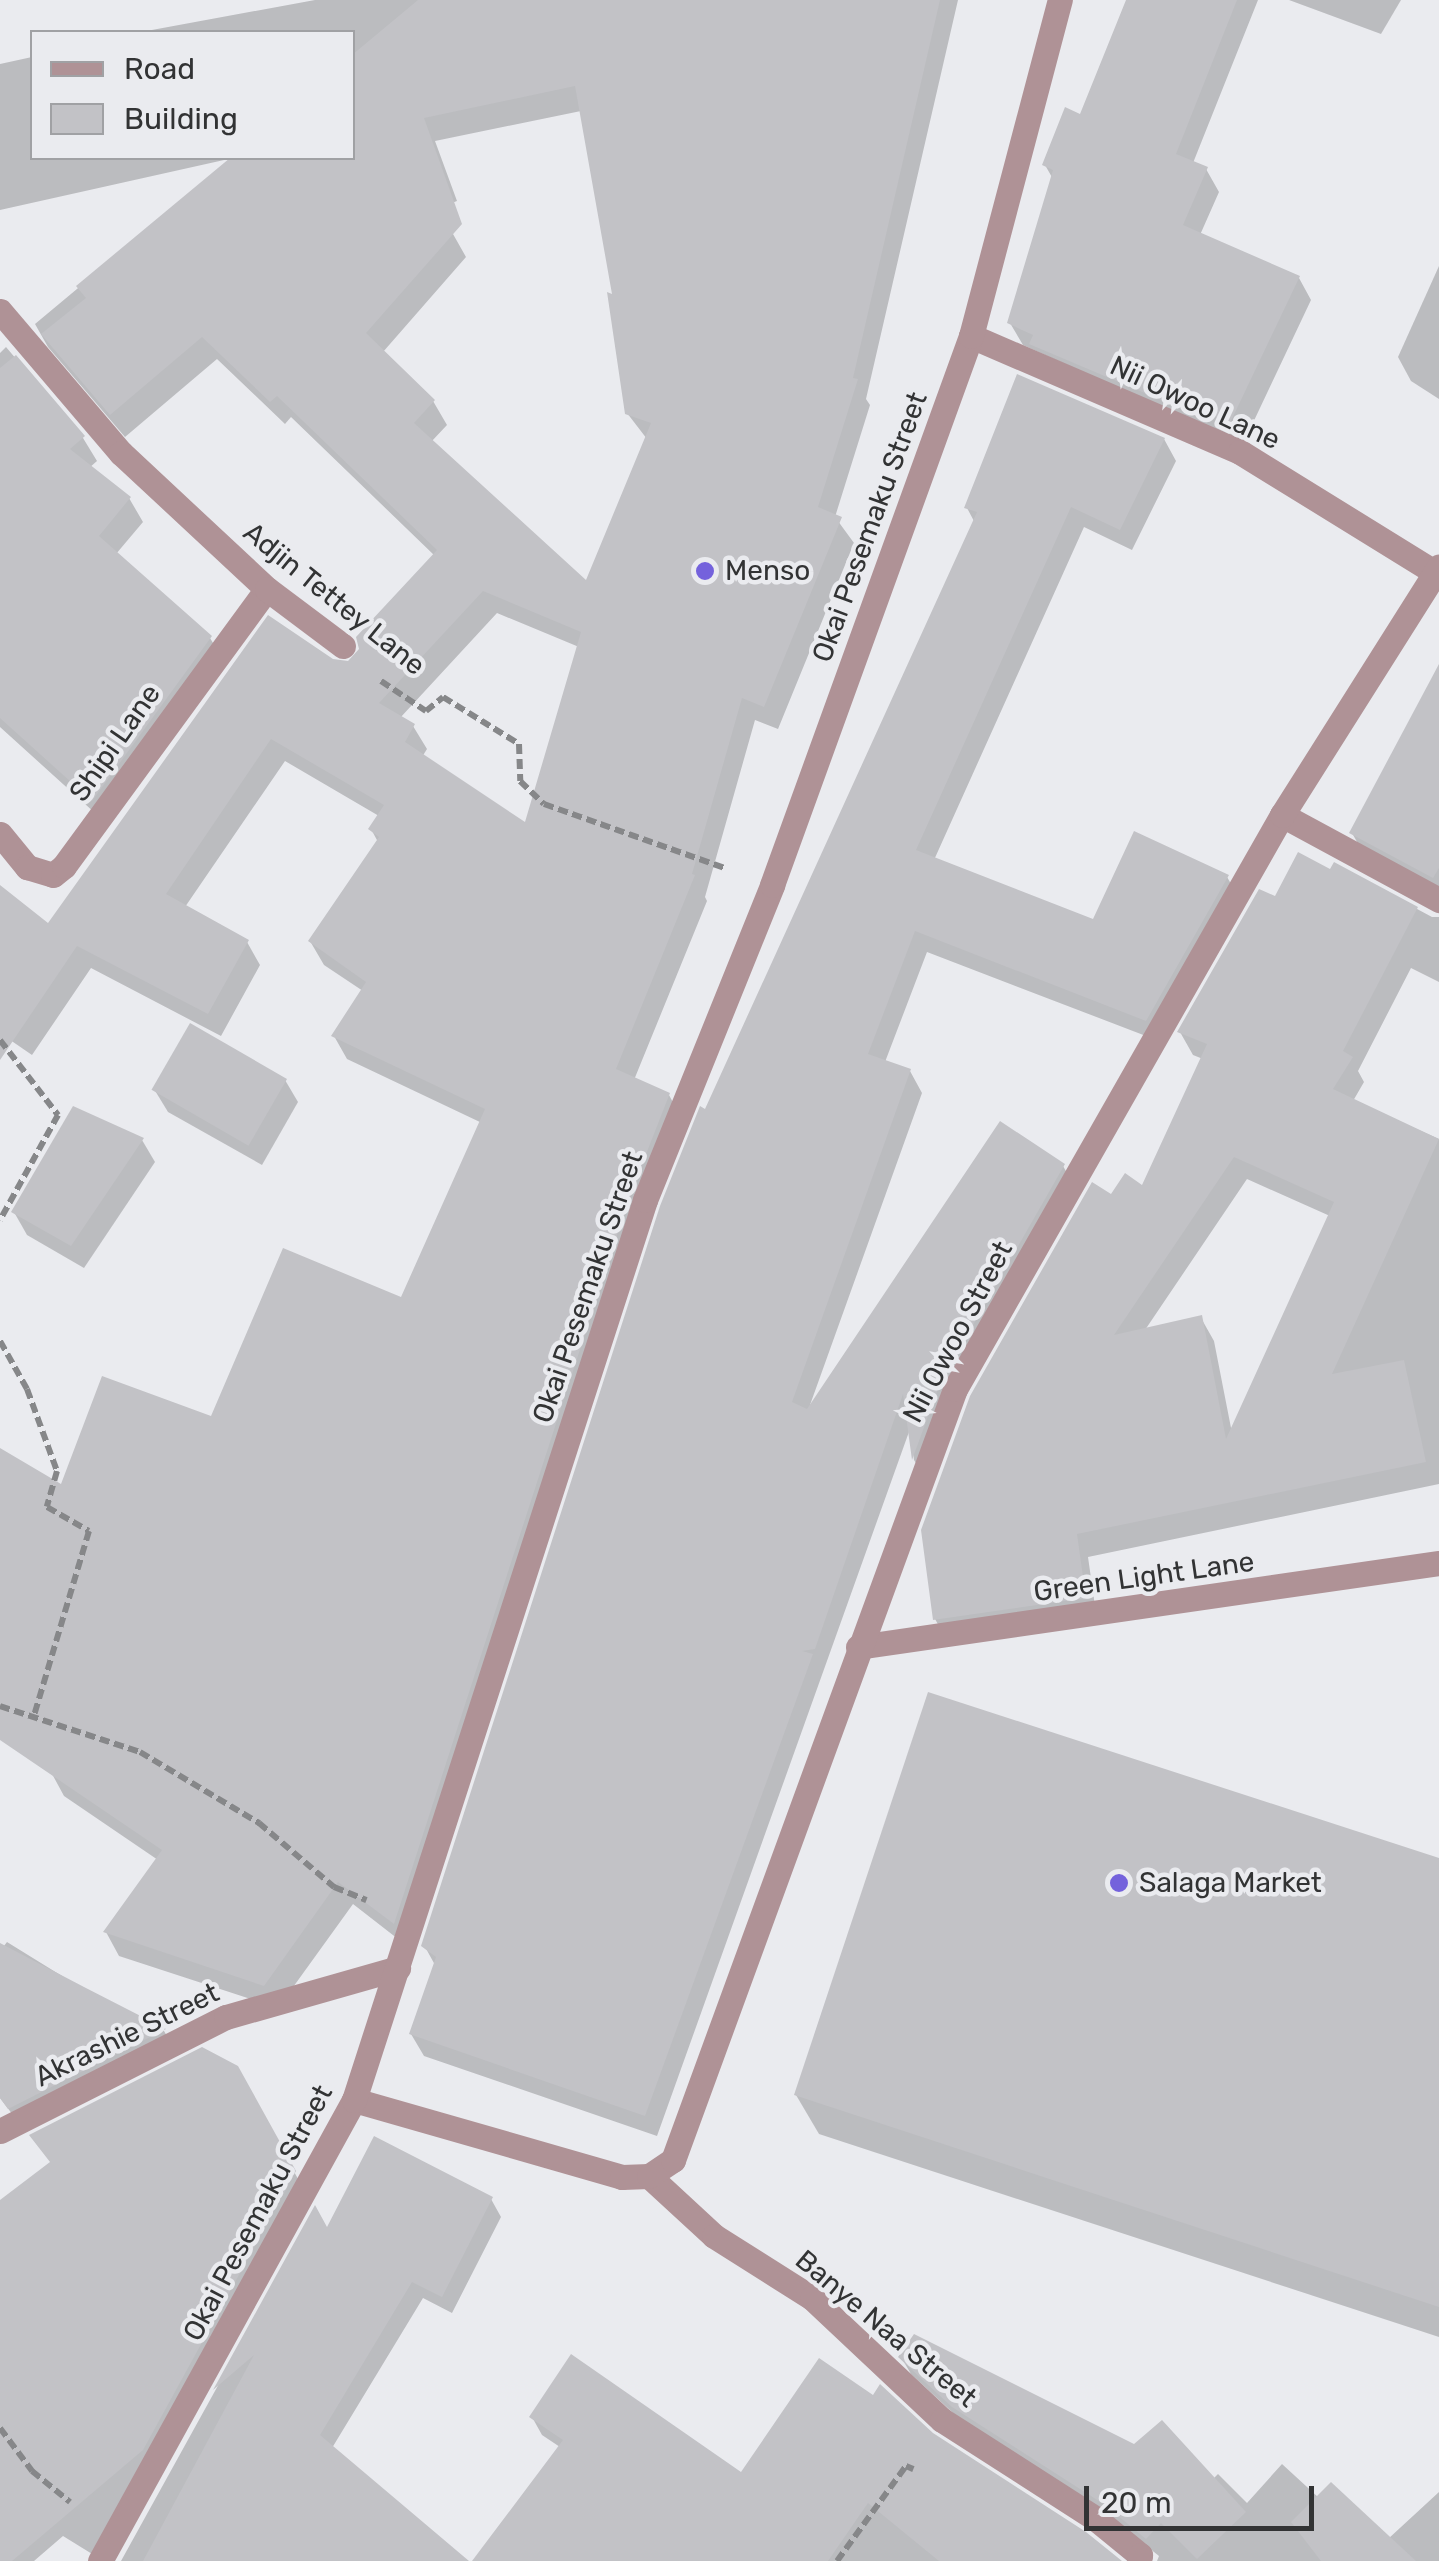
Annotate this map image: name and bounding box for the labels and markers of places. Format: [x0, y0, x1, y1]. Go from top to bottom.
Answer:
place label: Menso [725, 554, 810, 588]
marker: Menso [694, 560, 716, 582]
place label: Salaga Market [1139, 1866, 1322, 1900]
marker: Salaga Market [1108, 1872, 1130, 1894]

